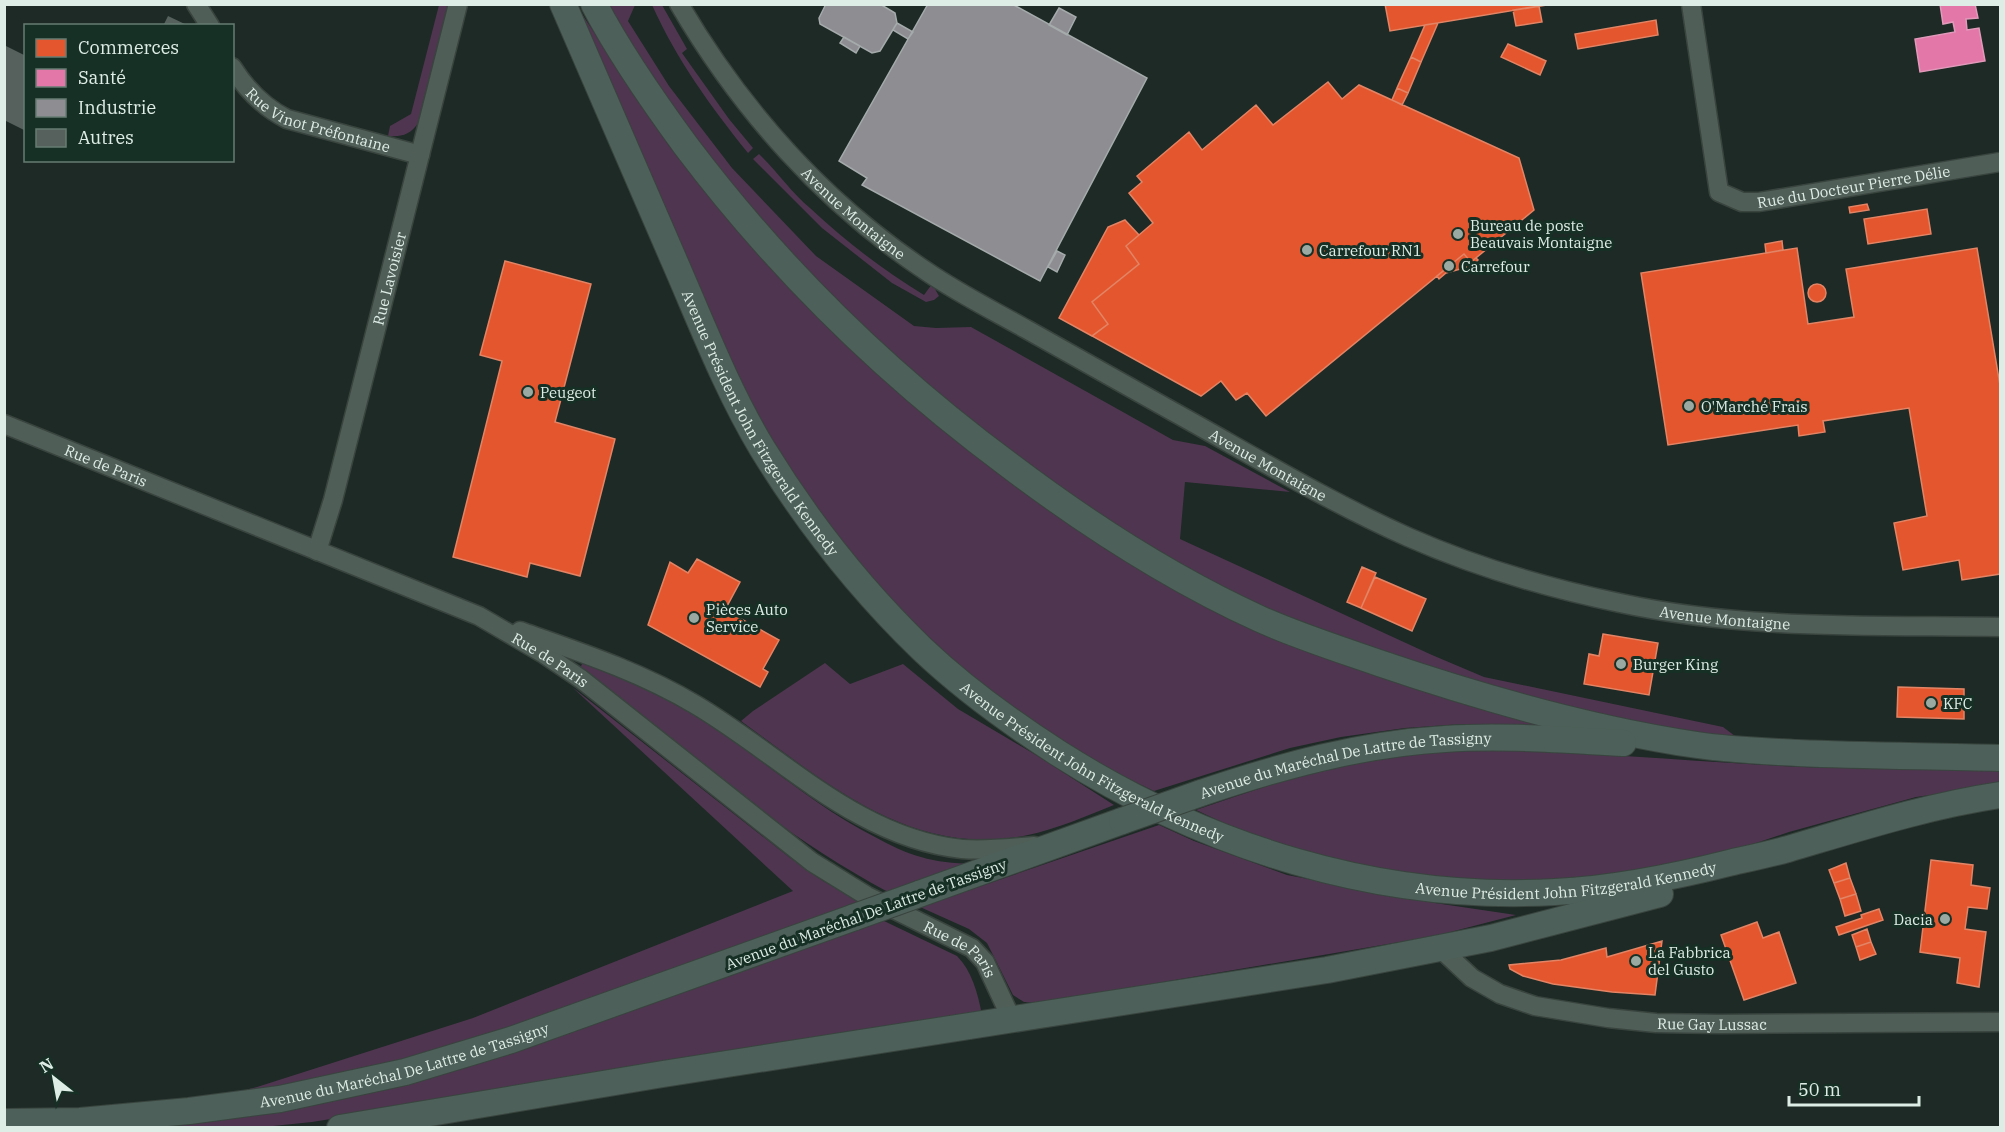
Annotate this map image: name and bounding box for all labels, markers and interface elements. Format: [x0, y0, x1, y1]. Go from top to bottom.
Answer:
legend [24, 24, 234, 162]
text: Commerces [78, 36, 179, 59]
text: Santé [78, 66, 126, 89]
street label: Rue Vinot Préfontaine [242, 83, 393, 156]
text: Industrie [78, 96, 156, 119]
text: Autres [78, 126, 134, 149]
street label: Rue du Docteur Pierre Délie [1756, 161, 1952, 212]
street label: Avenue Montaigne [798, 163, 909, 263]
place label: Bureau de poste Beauvais Montaigne [1470, 216, 1612, 252]
marker: Bureau de poste Beauvais Montaigne [1451, 227, 1465, 241]
street label: Rue Lavoisier [368, 229, 410, 327]
place label: Carrefour RN1 [1319, 241, 1422, 260]
marker: Carrefour RN1 [1300, 243, 1314, 257]
place label: Carrefour [1461, 257, 1530, 276]
marker: Carrefour [1442, 259, 1456, 273]
street label: Avenue Président John Fitzgerald Kennedy [678, 287, 843, 559]
place label: Peugeot [540, 383, 596, 402]
marker: Peugeot [521, 385, 535, 399]
place label: O'Marché Frais [1701, 397, 1808, 416]
marker: O'Marché Frais [1682, 399, 1696, 413]
street label: Avenue Montaigne [1206, 424, 1330, 505]
street label: Rue de Paris [62, 440, 150, 490]
place label: Pièces Auto Service [706, 600, 788, 636]
street label: Avenue Montaigne [1658, 601, 1791, 633]
marker: Pièces Auto Service [687, 611, 701, 625]
street label: Rue de Paris [509, 628, 593, 691]
place label: Burger King [1633, 655, 1718, 674]
marker: Burger King [1614, 657, 1628, 671]
street label: Avenue Président John Fitzgerald Kennedy [957, 677, 1227, 846]
place label: KFC [1943, 694, 1972, 713]
marker: KFC [1924, 696, 1938, 710]
street label: Avenue du Maréchal De Lattre de Tassigny [1197, 728, 1491, 802]
street label: Avenue du Maréchal De Lattre de Tassigny [723, 854, 1009, 974]
street label: Avenue Président John Fitzgerald Kennedy [1414, 857, 1718, 903]
place label: Dacia [1894, 910, 1933, 929]
marker: Dacia [1938, 912, 1952, 926]
street label: Rue de Paris [921, 916, 1000, 980]
place label: La Fabbrica del Gusto [1648, 943, 1731, 979]
marker: La Fabbrica del Gusto [1629, 954, 1643, 968]
street label: Rue Gay Lussac [1657, 1014, 1767, 1034]
street label: Avenue du Maréchal De Lattre de Tassigny [259, 1018, 551, 1111]
north arrow [24, 1048, 84, 1108]
text: N [36, 1053, 57, 1077]
scale bar [1789, 1069, 1920, 1107]
text: 50 m [1798, 1078, 1841, 1101]

